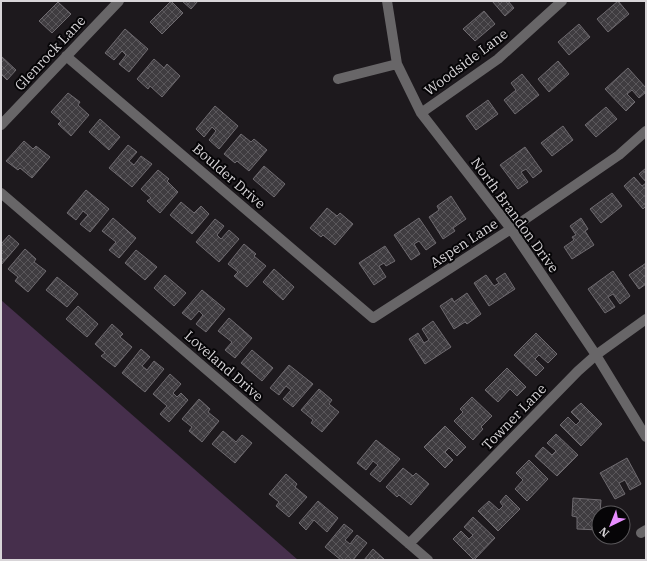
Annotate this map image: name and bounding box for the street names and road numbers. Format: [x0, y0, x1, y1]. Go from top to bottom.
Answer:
street label: Glenrock Lane [11, 12, 89, 94]
street label: Woodside Lane [420, 25, 512, 99]
street label: Boulder Drive [189, 139, 269, 213]
street label: North Brandon Drive [467, 154, 563, 276]
street label: Aspen Lane [427, 214, 501, 272]
street label: Loveland Drive [181, 327, 267, 405]
street label: Towner Lane [478, 380, 550, 454]

